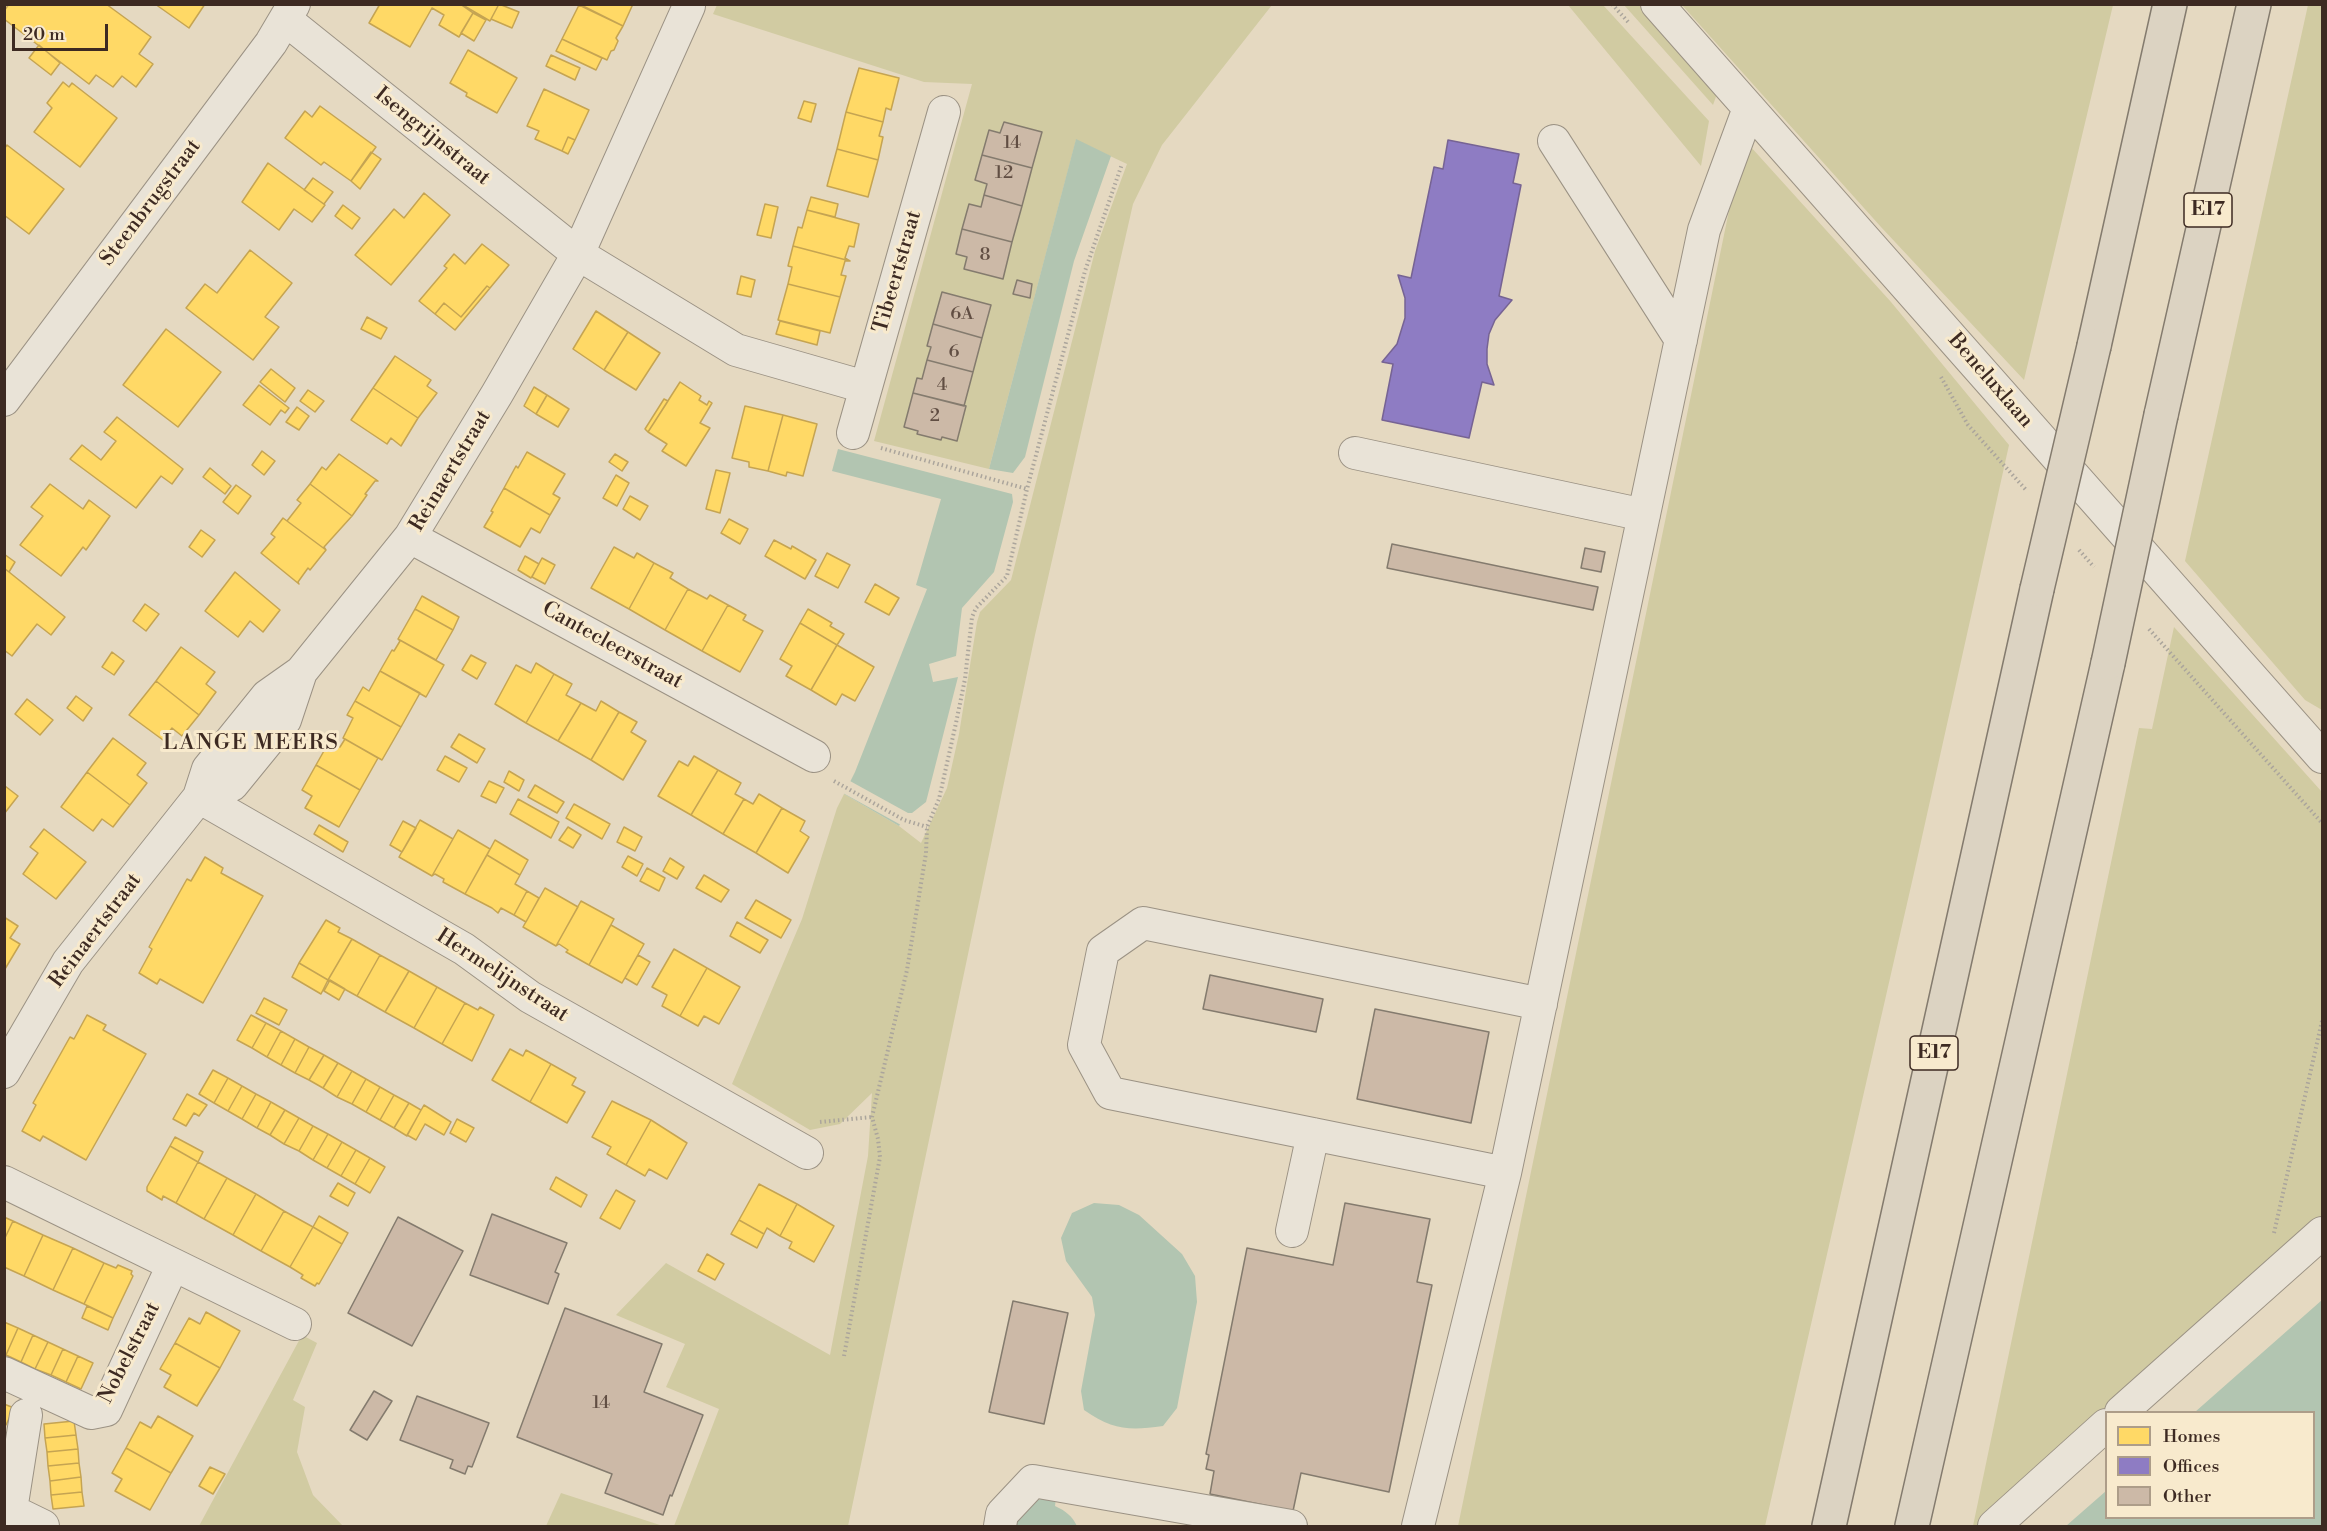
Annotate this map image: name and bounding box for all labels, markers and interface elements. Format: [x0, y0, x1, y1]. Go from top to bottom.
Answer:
scale bar [15, 12, 111, 50]
text: 20 m [23, 23, 65, 46]
street label: Isengrijnstraat [369, 83, 495, 191]
house number: 14 [1003, 133, 1021, 155]
street label: Steenbrugstraat [95, 135, 207, 271]
house number: 12 [995, 163, 1013, 185]
road number: E17 [2184, 193, 2232, 227]
street label: Tibeertstraat [868, 208, 928, 336]
house number: 8 [979, 245, 991, 267]
house number: 6A [950, 304, 974, 326]
street label: Beneluxlaan [1942, 328, 2038, 434]
house number: 6 [949, 342, 959, 364]
house number: 4 [937, 375, 947, 397]
street label: Reinaertstraat [405, 406, 497, 536]
house number: 2 [930, 406, 940, 428]
street label: Cantecleerstraat [537, 597, 687, 695]
district label: LANGE MEERS [163, 731, 339, 757]
street label: Reinaertstraat [45, 869, 147, 993]
street label: Hermelijnstraat [431, 924, 573, 1028]
road number: E17 [1910, 1036, 1958, 1070]
street label: Nobelstraat [94, 1298, 166, 1408]
house number: 14 [592, 1393, 610, 1415]
legend [2105, 1411, 2315, 1519]
text: Homes [2163, 1425, 2220, 1448]
text: Offices [2163, 1455, 2219, 1478]
text: Other [2163, 1485, 2211, 1508]

